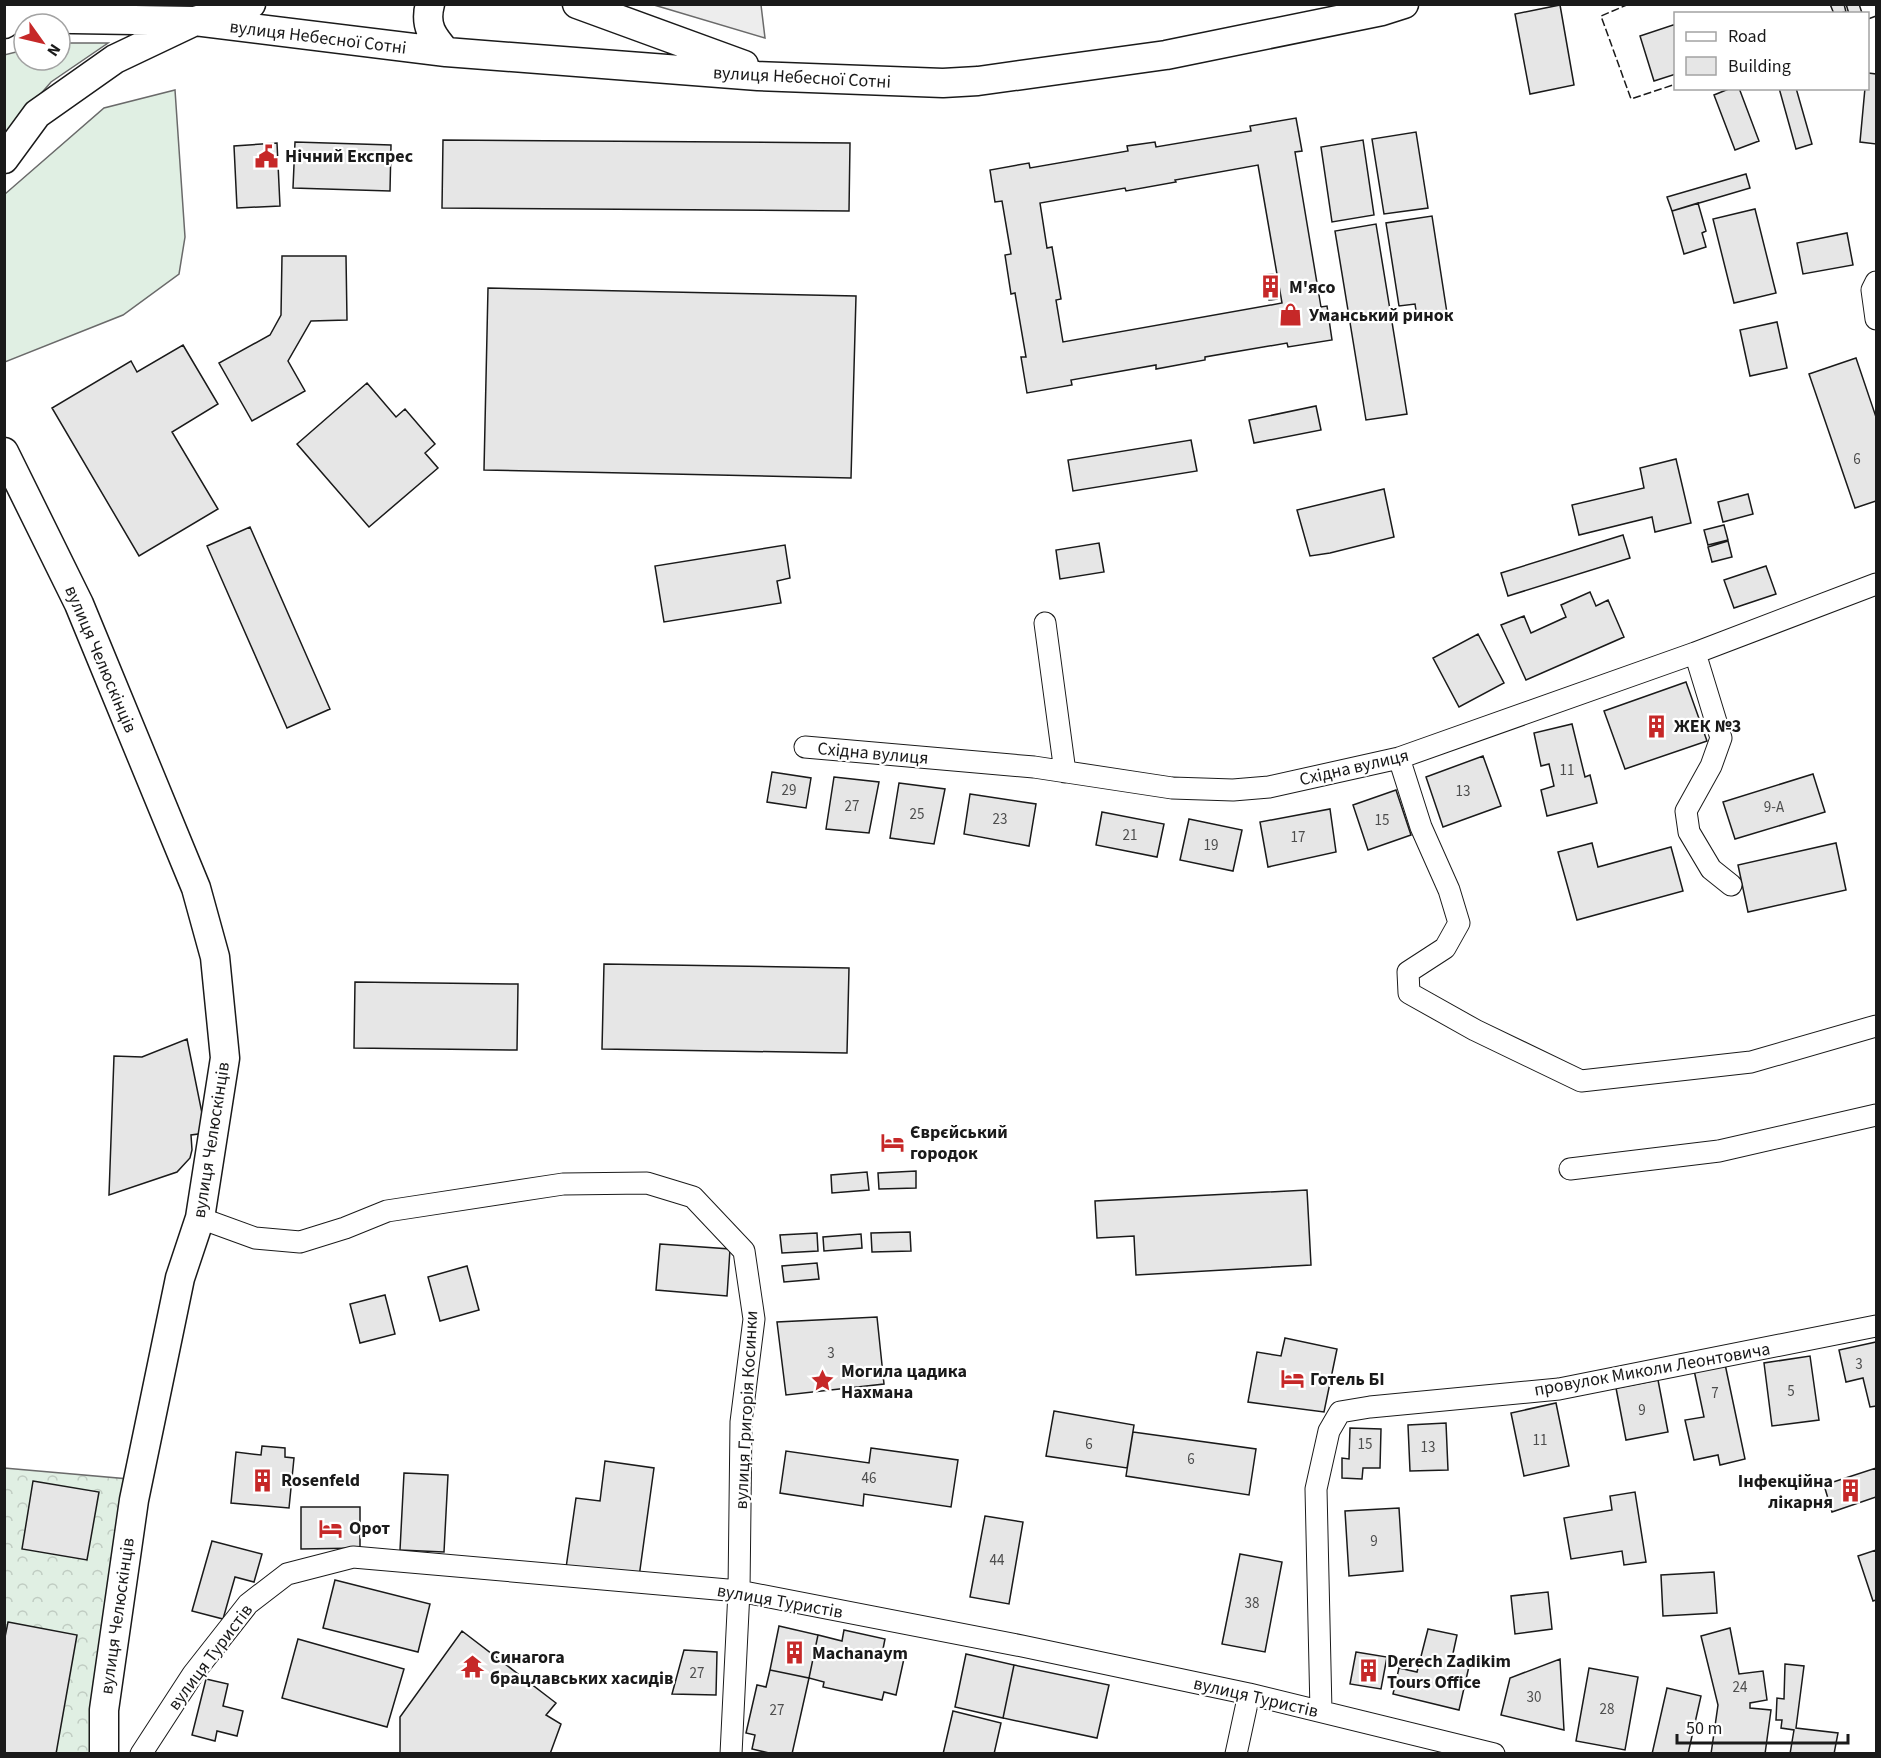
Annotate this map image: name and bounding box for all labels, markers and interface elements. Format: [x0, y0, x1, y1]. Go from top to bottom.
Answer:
north arrow [12, 12, 72, 72]
legend [1674, 12, 1869, 90]
street label: вулиця Небесної Сотні [228, 14, 408, 61]
text: Road [1728, 24, 1767, 49]
text: N [42, 39, 66, 60]
text: Building [1728, 54, 1791, 79]
street label: вулиця Небесної Сотні [712, 60, 892, 95]
public building icon: Нічний Експрес [254, 143, 280, 169]
place label: Нічний Експрес [285, 144, 414, 169]
building icon: М'ясо [1258, 274, 1284, 300]
place label: М'ясо [1289, 275, 1335, 300]
shop icon: Уманський ринок [1278, 302, 1304, 328]
place label: Уманський ринок [1309, 303, 1454, 328]
house number: 6 [1853, 449, 1861, 470]
street label: вулиця Челюскінців [58, 582, 143, 737]
building icon: ЖЕК №3 [1643, 713, 1669, 739]
place label: ЖЕК №3 [1674, 714, 1741, 739]
street label: Східна вулиця [816, 736, 930, 771]
street label: Східна вулиця [1297, 743, 1411, 792]
house number: 11 [1560, 760, 1574, 781]
house number: 29 [782, 780, 796, 801]
house number: 13 [1456, 781, 1470, 802]
house number: 27 [845, 796, 859, 817]
house number: 9-А [1764, 797, 1785, 818]
house number: 25 [910, 804, 924, 825]
house number: 23 [993, 809, 1007, 830]
house number: 15 [1375, 810, 1389, 831]
house number: 21 [1123, 825, 1137, 846]
house number: 17 [1291, 827, 1305, 848]
house number: 19 [1204, 835, 1218, 856]
street label: вулиця Челюскінців [187, 1060, 236, 1220]
place label: Єврєйський городок [910, 1120, 1008, 1166]
hotel icon: Єврєйський городок [879, 1129, 905, 1155]
street label: вулиця Григорія Косинки [729, 1310, 764, 1510]
street label: провулок Миколи Леонтовича [1532, 1336, 1772, 1403]
house number: 3 [827, 1343, 835, 1364]
house number: 3 [1855, 1354, 1863, 1375]
place label: Могила цадика Нахмана [841, 1359, 967, 1405]
hotel icon: Готель БІ [1279, 1366, 1305, 1392]
place label: Готель БІ [1310, 1367, 1385, 1392]
place icon: Могила цадика Нахмана [810, 1368, 836, 1394]
house number: 5 [1787, 1381, 1795, 1402]
house number: 7 [1711, 1383, 1719, 1404]
house number: 9 [1638, 1400, 1646, 1421]
house number: 11 [1533, 1430, 1547, 1451]
house number: 6 [1085, 1434, 1093, 1455]
house number: 15 [1358, 1434, 1372, 1455]
house number: 13 [1421, 1437, 1435, 1458]
house number: 6 [1187, 1449, 1195, 1470]
building icon: Rosenfeld [250, 1467, 276, 1493]
place label: Rosenfeld [281, 1468, 360, 1493]
house number: 46 [862, 1468, 876, 1489]
place label: Інфекційна лікарня [1738, 1469, 1833, 1515]
building icon: Інфекційна лікарня [1838, 1478, 1864, 1504]
hotel icon: Орот [318, 1515, 344, 1541]
place label: Орот [349, 1516, 390, 1541]
house number: 9 [1370, 1531, 1378, 1552]
street label: вулиця Челюскінців [94, 1536, 141, 1696]
house number: 44 [990, 1550, 1005, 1571]
street label: вулиця Туристів [715, 1578, 845, 1625]
house number: 38 [1245, 1593, 1259, 1614]
street label: вулиця Туристів [162, 1599, 259, 1716]
building icon: Machanaym [781, 1640, 807, 1666]
place label: Machanaym [812, 1641, 908, 1666]
place label: Синагога брацлавських хасидів [490, 1645, 674, 1691]
place label: Derech Zadikim Tours Office [1387, 1649, 1511, 1695]
temple icon: Синагога брацлавських хасидів [459, 1654, 485, 1680]
building icon: Derech Zadikim Tours Office [1356, 1658, 1382, 1684]
house number: 27 [690, 1663, 704, 1684]
street label: вулиця Туристів [1191, 1671, 1321, 1724]
house number: 24 [1733, 1677, 1748, 1698]
house number: 30 [1527, 1687, 1541, 1708]
house number: 28 [1600, 1699, 1614, 1720]
house number: 27 [770, 1700, 784, 1721]
scale bar [1677, 1707, 1848, 1745]
text: 50 m [1686, 1716, 1722, 1741]

